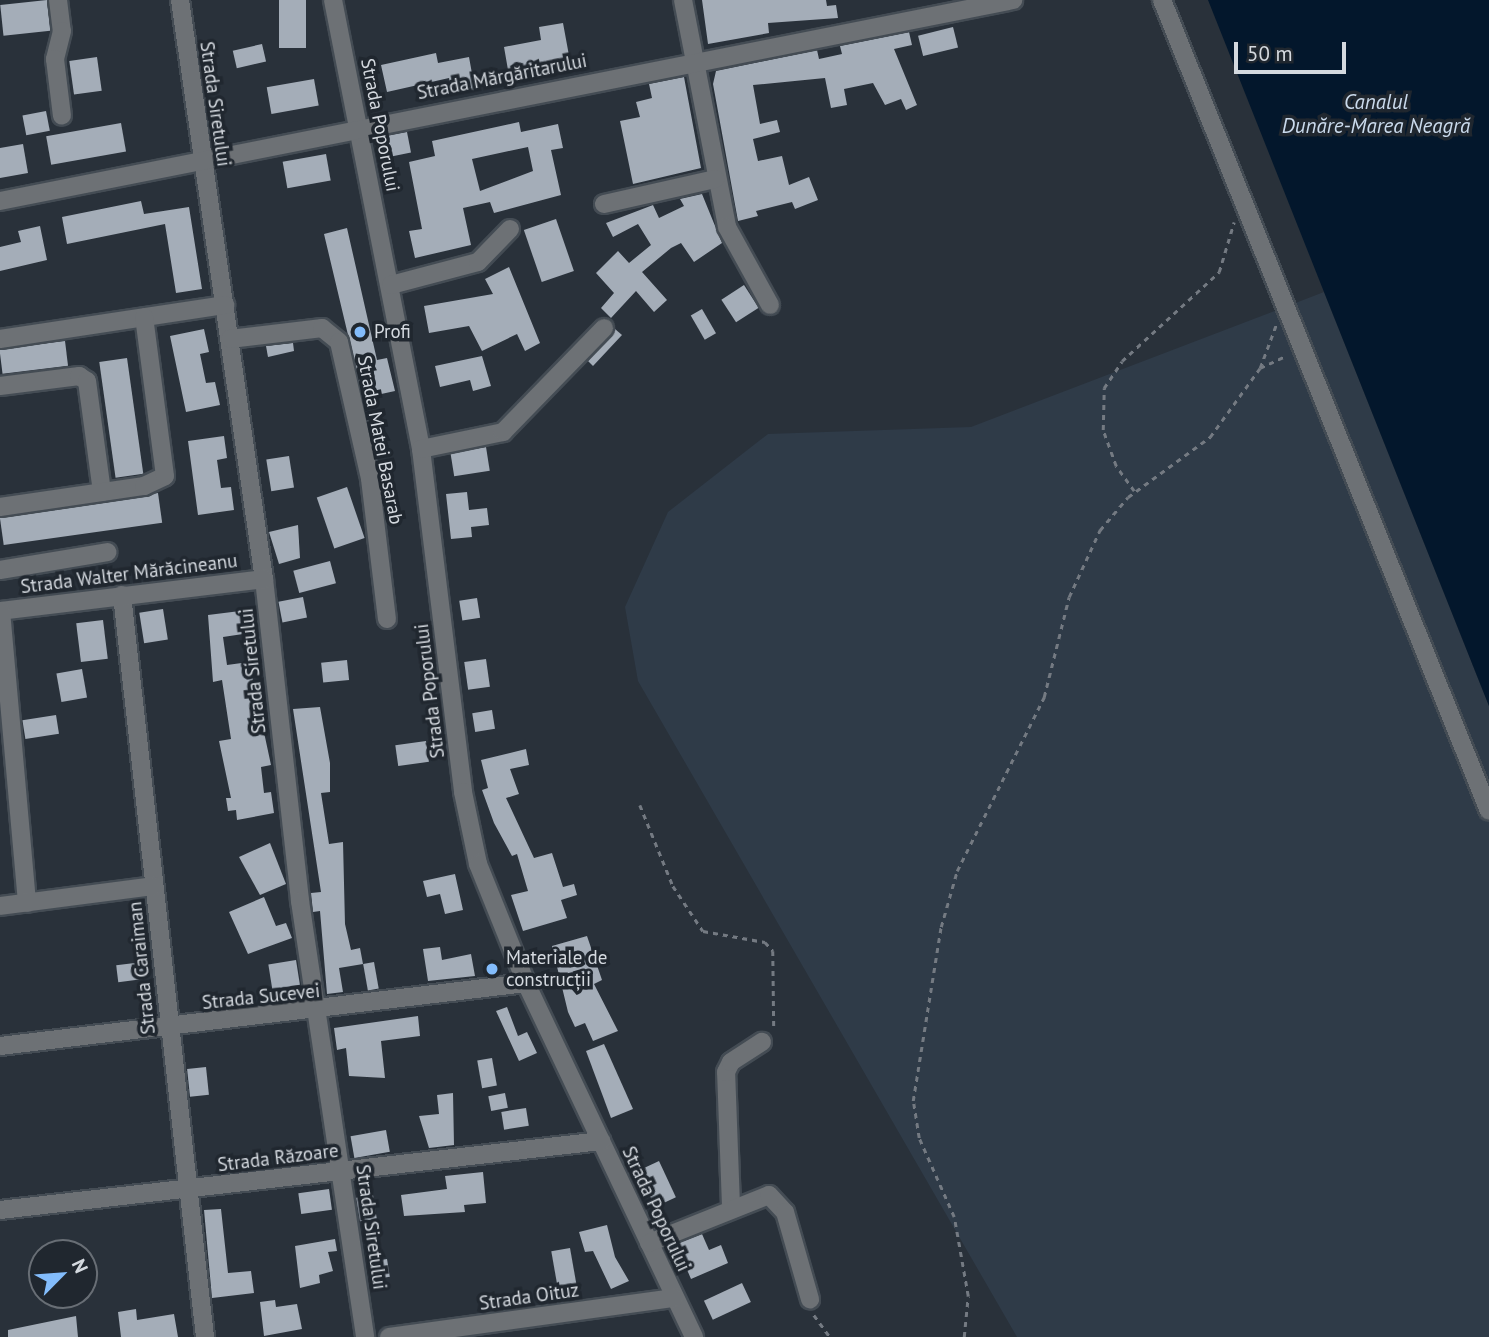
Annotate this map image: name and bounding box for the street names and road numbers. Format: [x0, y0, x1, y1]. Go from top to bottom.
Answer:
street label: Strada Siretului [195, 40, 235, 168]
street label: Strada Mărgăritarului [415, 49, 589, 105]
street label: Strada Poporului [356, 56, 404, 194]
street label: Strada Matei Basarab [352, 354, 408, 526]
street label: Strada Walter Mărăcineanu [19, 549, 239, 599]
street label: Strada Siretului [235, 607, 271, 735]
street label: Strada Poporului [410, 622, 450, 760]
street label: Strada Caraiman [124, 901, 160, 1035]
street label: Strada Sucevei [201, 979, 321, 1015]
street label: Strada Răzoare [216, 1139, 340, 1177]
street label: Strada Poporului [617, 1143, 695, 1275]
street label: Strada Siretului [351, 1163, 391, 1291]
street label: Strada Oituz [478, 1279, 580, 1315]

